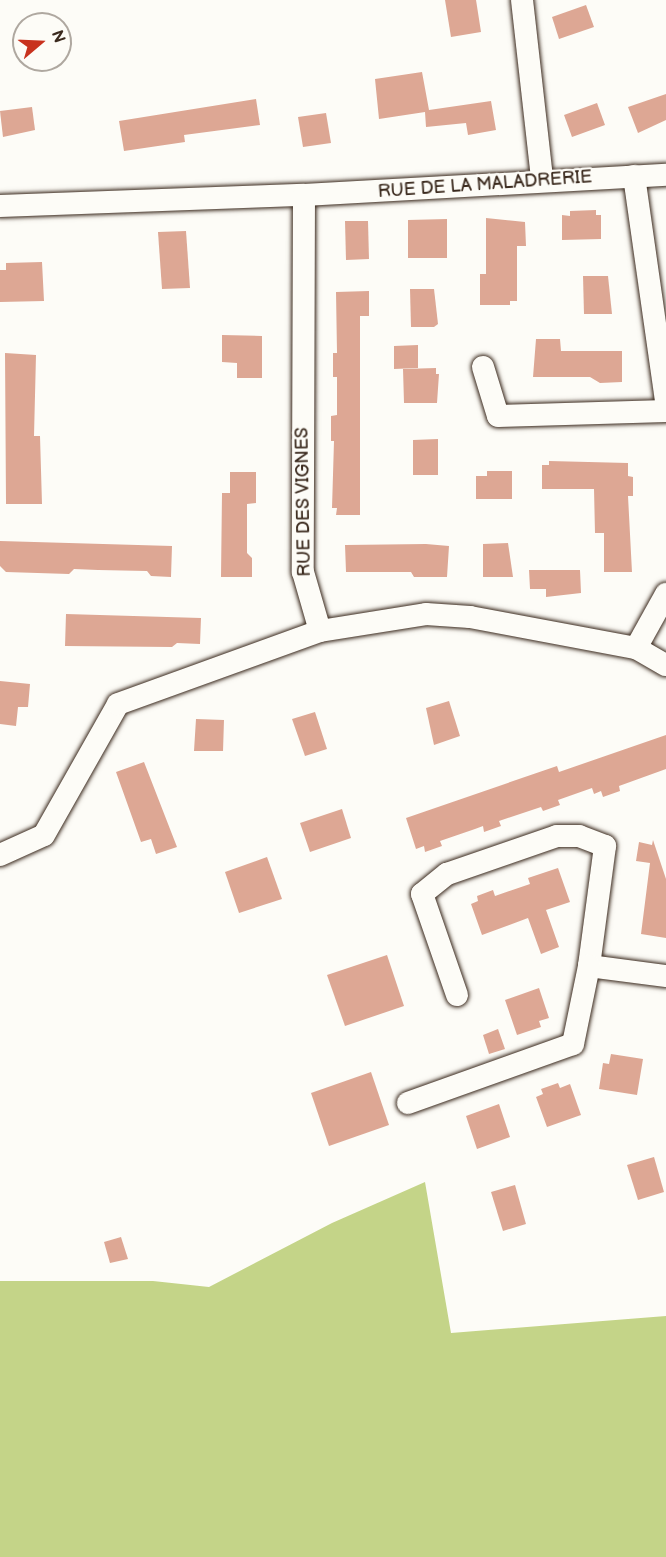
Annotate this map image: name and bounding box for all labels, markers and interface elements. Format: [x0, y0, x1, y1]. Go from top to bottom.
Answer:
north arrow [12, 12, 72, 72]
text: N [47, 28, 69, 45]
street label: RUE DE LA MALADRERIE [377, 167, 593, 203]
street label: RUE DES VIGNES [292, 427, 316, 577]

